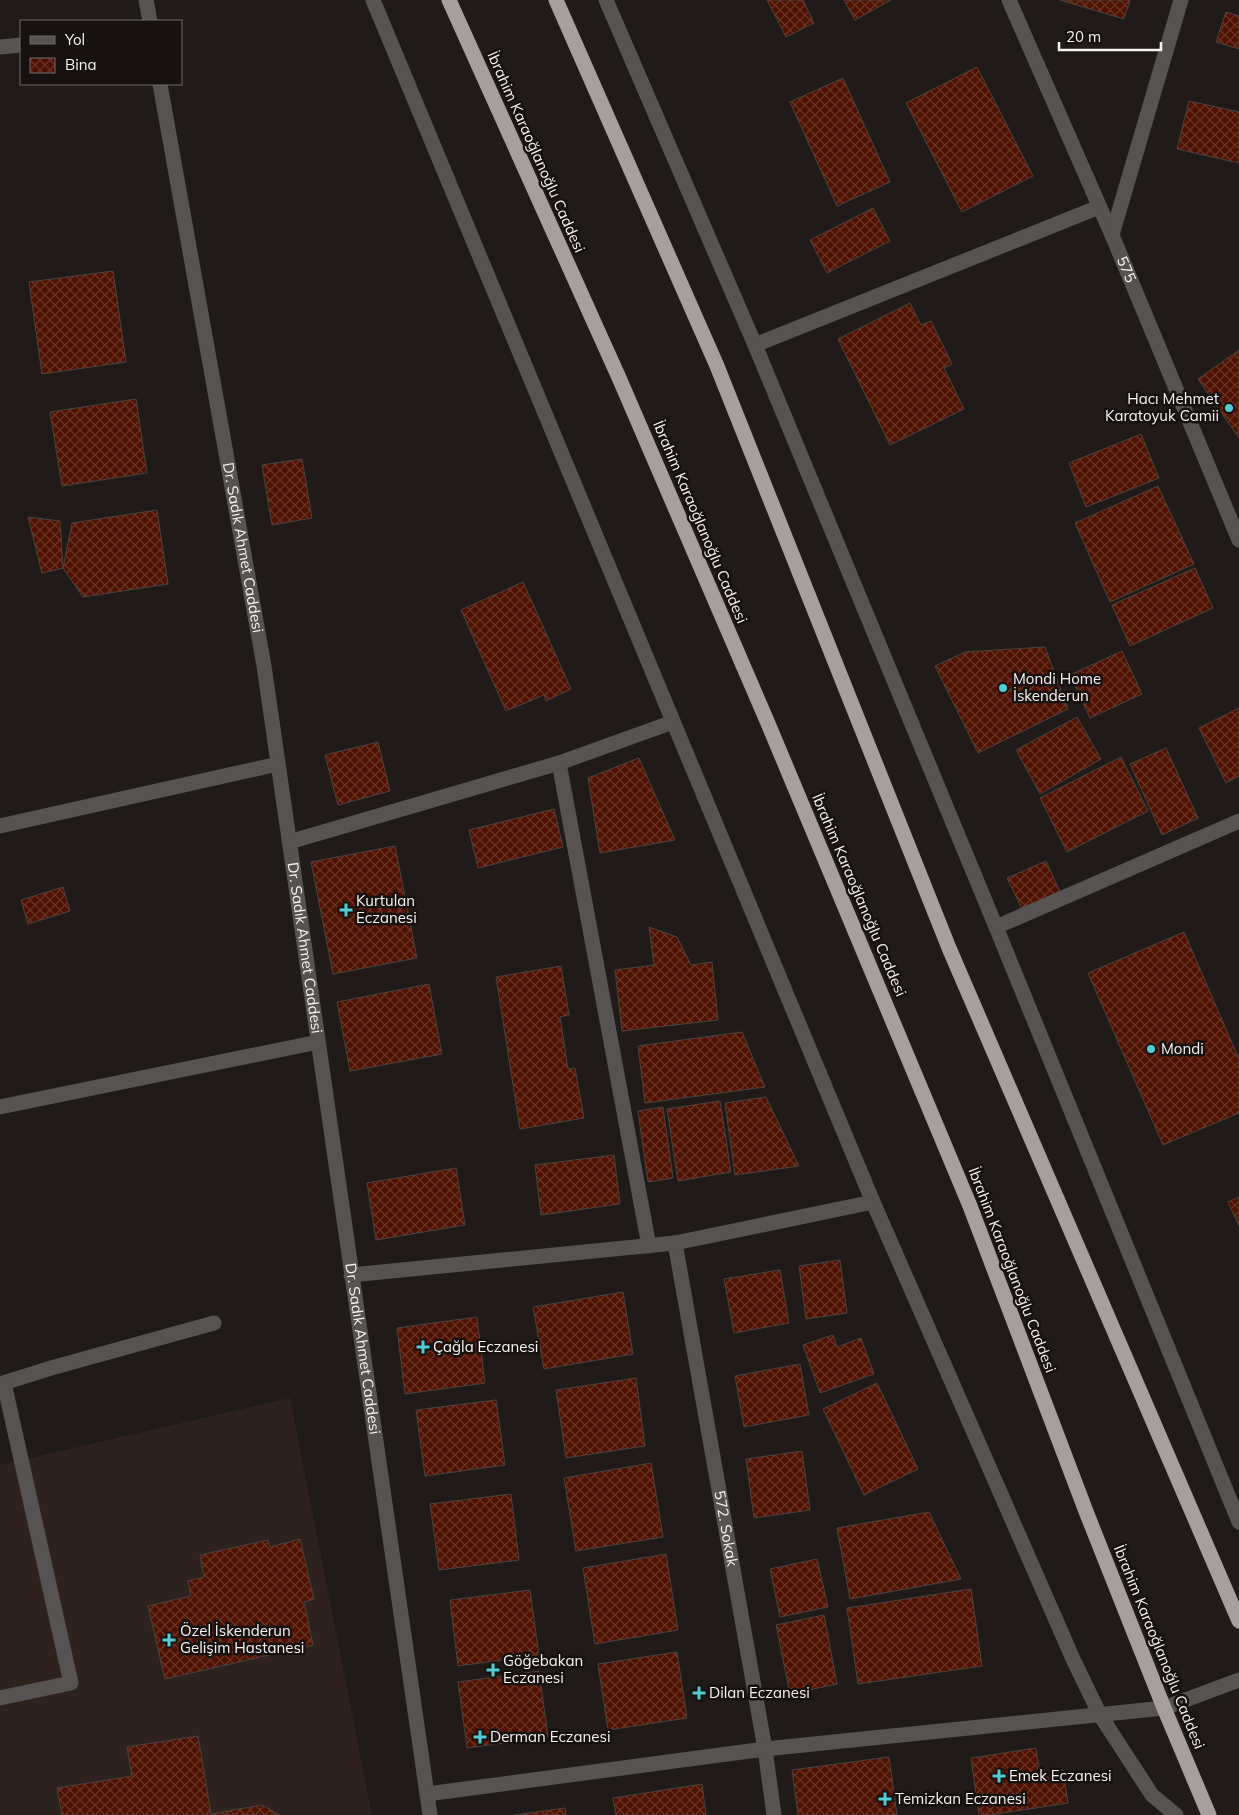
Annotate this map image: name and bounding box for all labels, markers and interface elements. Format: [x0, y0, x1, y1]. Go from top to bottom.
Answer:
legend [20, 20, 182, 85]
scale bar [1059, 20, 1162, 52]
text: 20 m [1066, 27, 1101, 46]
text: Yol [64, 30, 85, 49]
street label: İbrahim Karaoğlanoğlu Caddesi [483, 48, 590, 255]
text: Bina [65, 55, 97, 74]
street label: 575 [1113, 253, 1141, 285]
place label: Hacı Mehmet Karatoyuk Camii [1105, 389, 1219, 425]
marker: Hacı Mehmet Karatoyuk Camii [1223, 402, 1235, 414]
street label: İbrahim Karaoğlanoğlu Caddesi [649, 418, 752, 626]
street label: Dr. Sadık Ahmet Caddesi [219, 461, 268, 634]
place label: Mondi Home İskenderun [1013, 669, 1101, 705]
marker: Mondi Home İskenderun [997, 682, 1009, 694]
street label: İbrahim Karaoğlanoğlu Caddesi [808, 791, 911, 999]
street label: Dr. Sadık Ahmet Caddesi [283, 861, 327, 1035]
place label: Kurtulan Eczanesi [356, 891, 417, 927]
marker: Kurtulan Eczanesi [340, 904, 352, 916]
place label: Mondi [1161, 1039, 1204, 1058]
marker: Mondi [1145, 1043, 1157, 1055]
street label: İbrahim Karaoğlanoğlu Caddesi [964, 1164, 1060, 1375]
street label: Dr. Sadık Ahmet Caddesi [341, 1262, 385, 1436]
place label: Çağla Eczanesi [433, 1337, 538, 1356]
marker: Çağla Eczanesi [417, 1341, 429, 1353]
street label: 572. Sokak [710, 1489, 742, 1568]
street label: İbrahim Karaoğlanoğlu Caddesi [1110, 1542, 1209, 1752]
place label: Özel İskenderun Gelişim Hastanesi [180, 1621, 304, 1657]
marker: Özel İskenderun Gelişim Hastanesi [162, 1633, 176, 1647]
place label: Göğebakan Eczanesi [503, 1651, 583, 1687]
marker: Göğebakan Eczanesi [487, 1664, 499, 1676]
place label: Dilan Eczanesi [709, 1683, 810, 1702]
marker: Dilan Eczanesi [693, 1687, 705, 1699]
place label: Derman Eczanesi [490, 1727, 611, 1746]
marker: Derman Eczanesi [474, 1731, 486, 1743]
place label: Emek Eczanesi [1009, 1766, 1112, 1785]
marker: Emek Eczanesi [993, 1770, 1005, 1782]
place label: Temizkan Eczanesi [895, 1789, 1026, 1808]
marker: Temizkan Eczanesi [879, 1793, 891, 1805]

